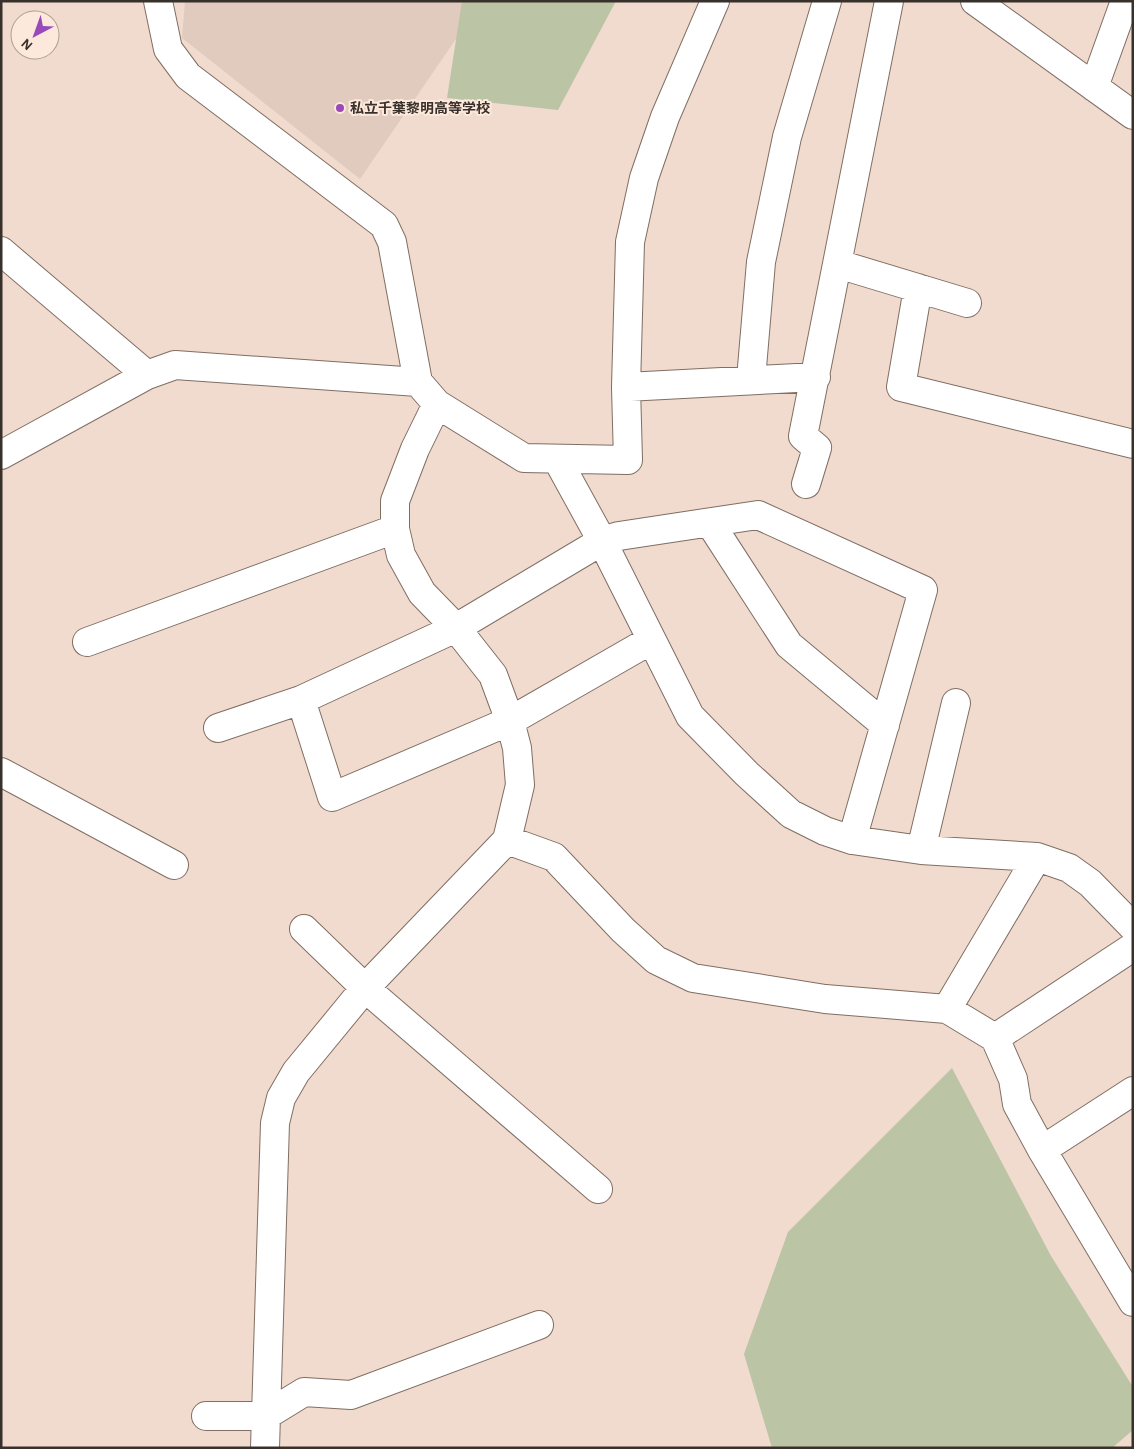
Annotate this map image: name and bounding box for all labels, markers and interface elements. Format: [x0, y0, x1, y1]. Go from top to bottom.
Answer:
north arrow [10, 10, 60, 60]
text: N [19, 36, 35, 53]
place label: 私立千葉黎明高等学校 [350, 100, 490, 116]
marker: 私立千葉黎明高等学校 [334, 102, 346, 114]

